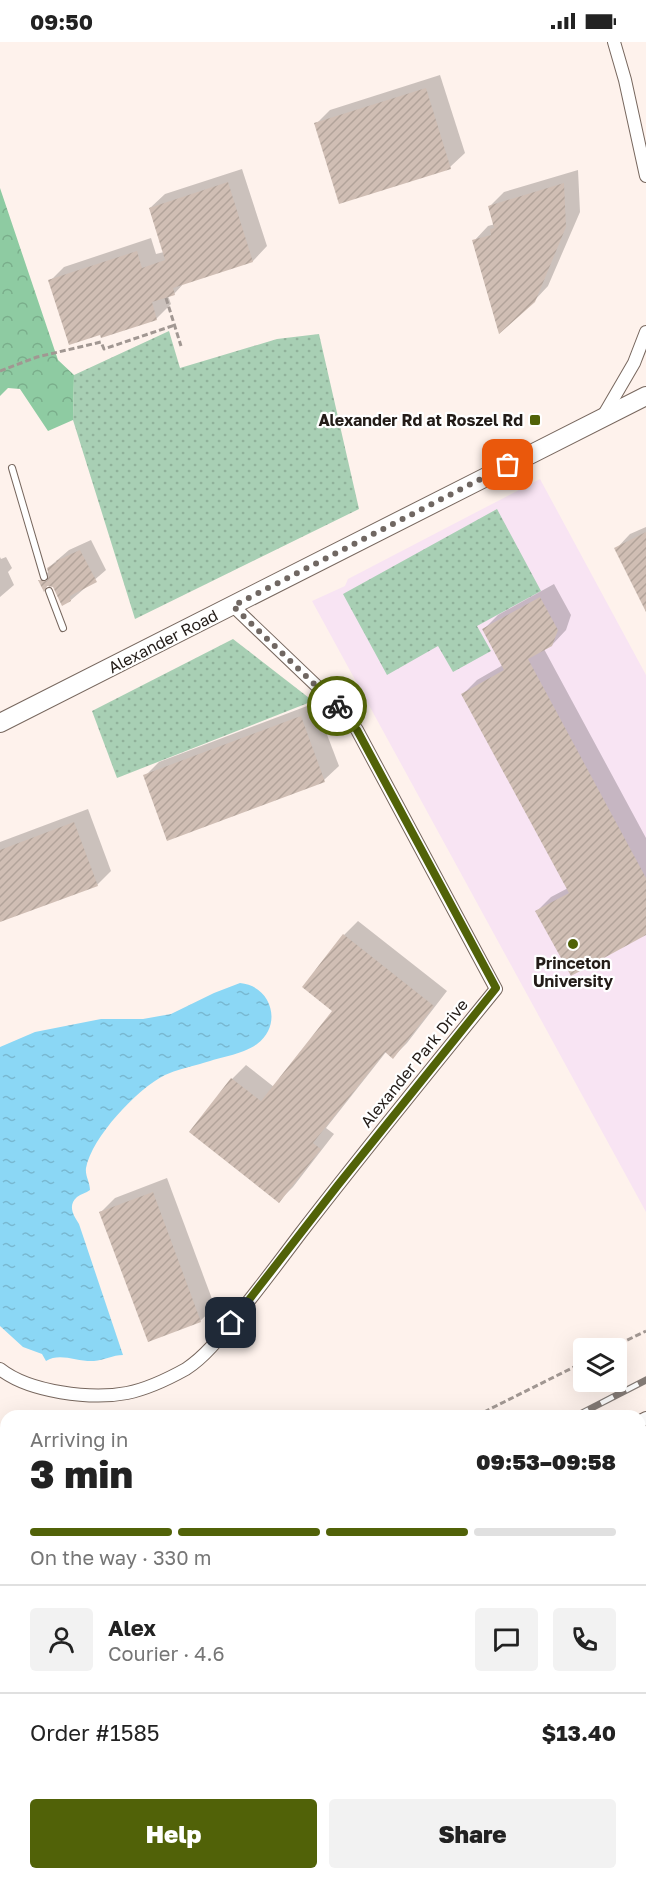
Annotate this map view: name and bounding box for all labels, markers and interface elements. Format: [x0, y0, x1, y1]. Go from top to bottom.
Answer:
text: 09:50 [30, 8, 93, 35]
place label: Alexander Rd at Roszel Rd [318, 410, 523, 430]
marker: Alexander Rd at Roszel Rd [528, 413, 542, 427]
pin [482, 439, 533, 490]
icon: bag [491, 448, 524, 481]
street label: Alexander Road [105, 605, 221, 677]
courier [307, 676, 367, 736]
icon: bike [321, 690, 354, 723]
marker: Princeton University [566, 937, 580, 951]
place label: Princeton University [533, 953, 613, 991]
street label: Alexander Park Drive [356, 995, 472, 1131]
pin [205, 1297, 256, 1348]
icon: home [214, 1306, 247, 1339]
map controls [573, 1338, 627, 1392]
button: layers [573, 1338, 627, 1392]
text: Arriving in [30, 1427, 128, 1451]
text: 09:53–09:58 [476, 1448, 616, 1475]
text: 3 min [30, 1450, 133, 1497]
text: On the way · 330 m [30, 1545, 211, 1569]
button: person [30, 1608, 93, 1671]
button: chat [475, 1608, 538, 1671]
button: phone [553, 1608, 616, 1671]
text: Alex [108, 1614, 156, 1641]
text: Courier · 4.6 [108, 1641, 225, 1665]
text: Order #1585 [30, 1719, 160, 1746]
text: $13.40 [541, 1719, 616, 1746]
button: Help [30, 1799, 317, 1868]
button: Share [329, 1799, 616, 1868]

